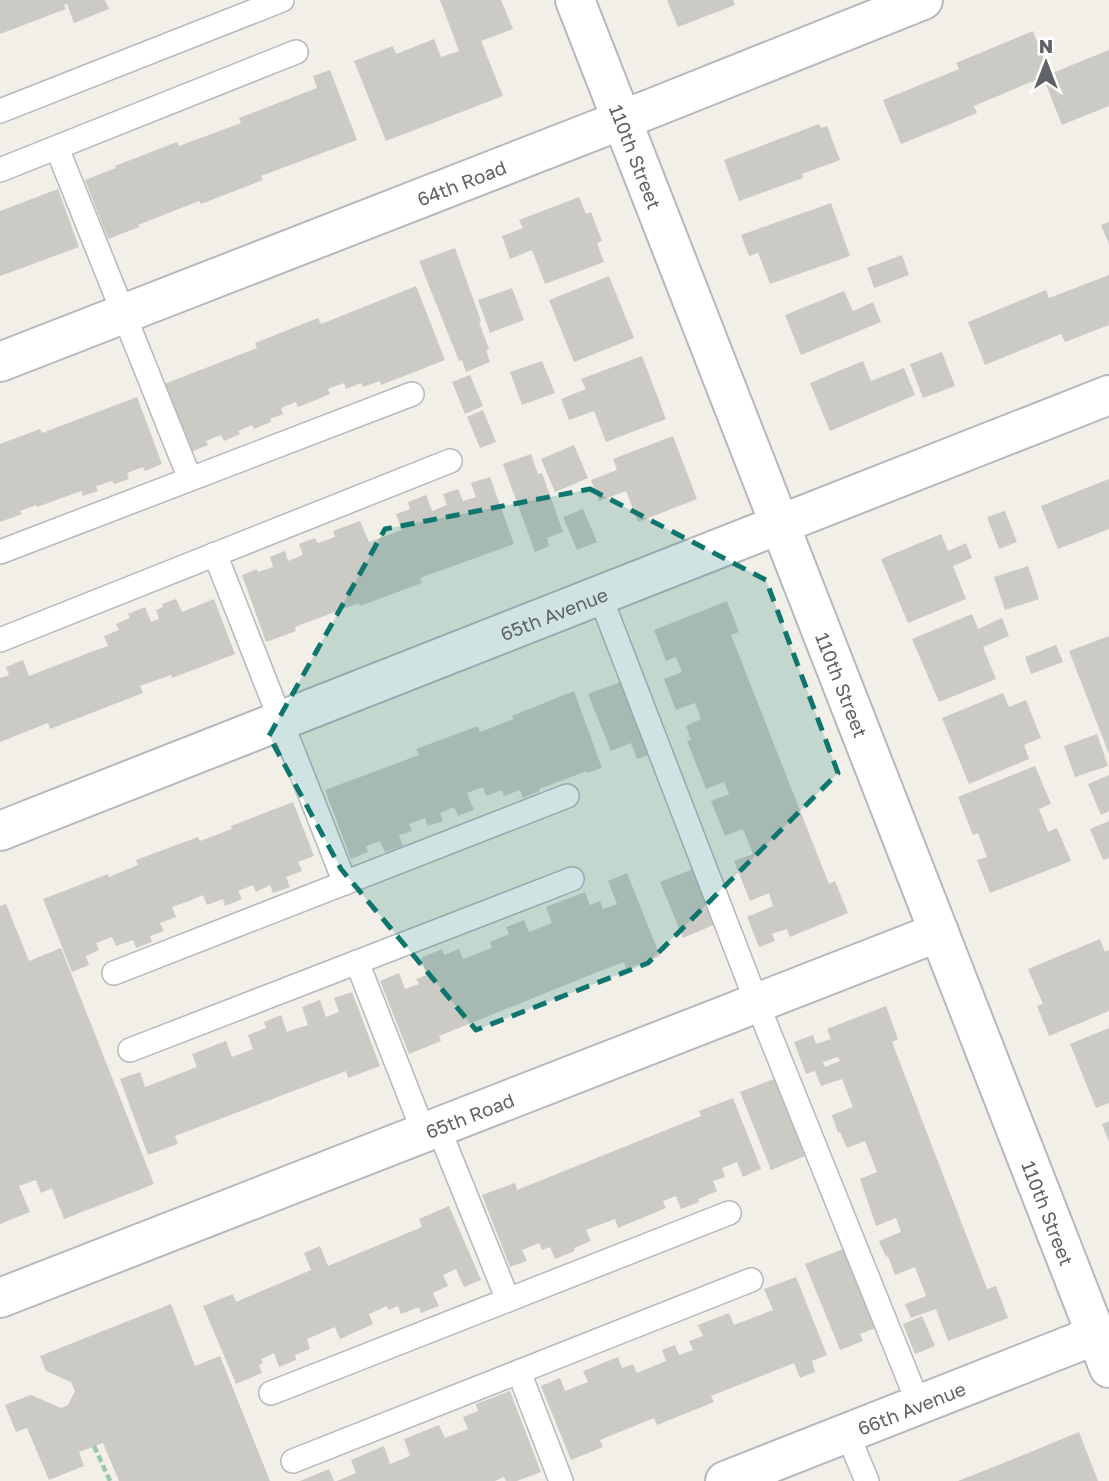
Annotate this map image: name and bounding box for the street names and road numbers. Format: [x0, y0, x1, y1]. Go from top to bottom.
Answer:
street label: 110th Street [605, 101, 667, 212]
street label: 64th Road [413, 155, 509, 210]
street label: 65th Avenue [497, 582, 611, 645]
street label: 110th Street [811, 629, 873, 740]
street label: 65th Road [422, 1087, 517, 1143]
street label: 110th Street [1018, 1157, 1079, 1269]
street label: 66th Avenue [854, 1376, 968, 1439]

